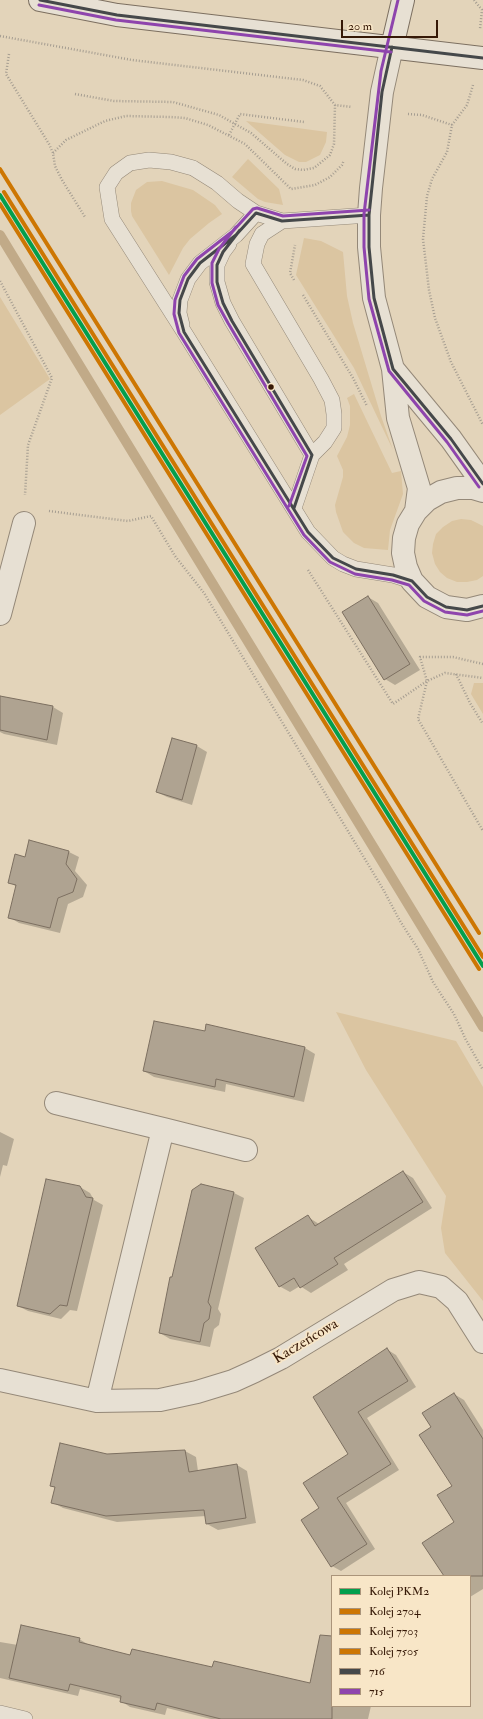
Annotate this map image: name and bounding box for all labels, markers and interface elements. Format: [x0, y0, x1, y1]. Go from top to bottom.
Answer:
scale bar [343, 12, 440, 38]
text: 20 m [348, 19, 372, 34]
unlabelled marker [266, 382, 276, 392]
street label: Kaczeńcowa [270, 1316, 342, 1368]
legend [331, 1575, 471, 1707]
text: Kolej PKM2 [369, 1584, 429, 1599]
text: Kolej 2704 [369, 1604, 420, 1619]
text: Kolej 7703 [369, 1624, 418, 1639]
text: Kolej 7505 [369, 1644, 418, 1659]
text: 716 [369, 1664, 385, 1679]
text: 715 [369, 1684, 384, 1699]

